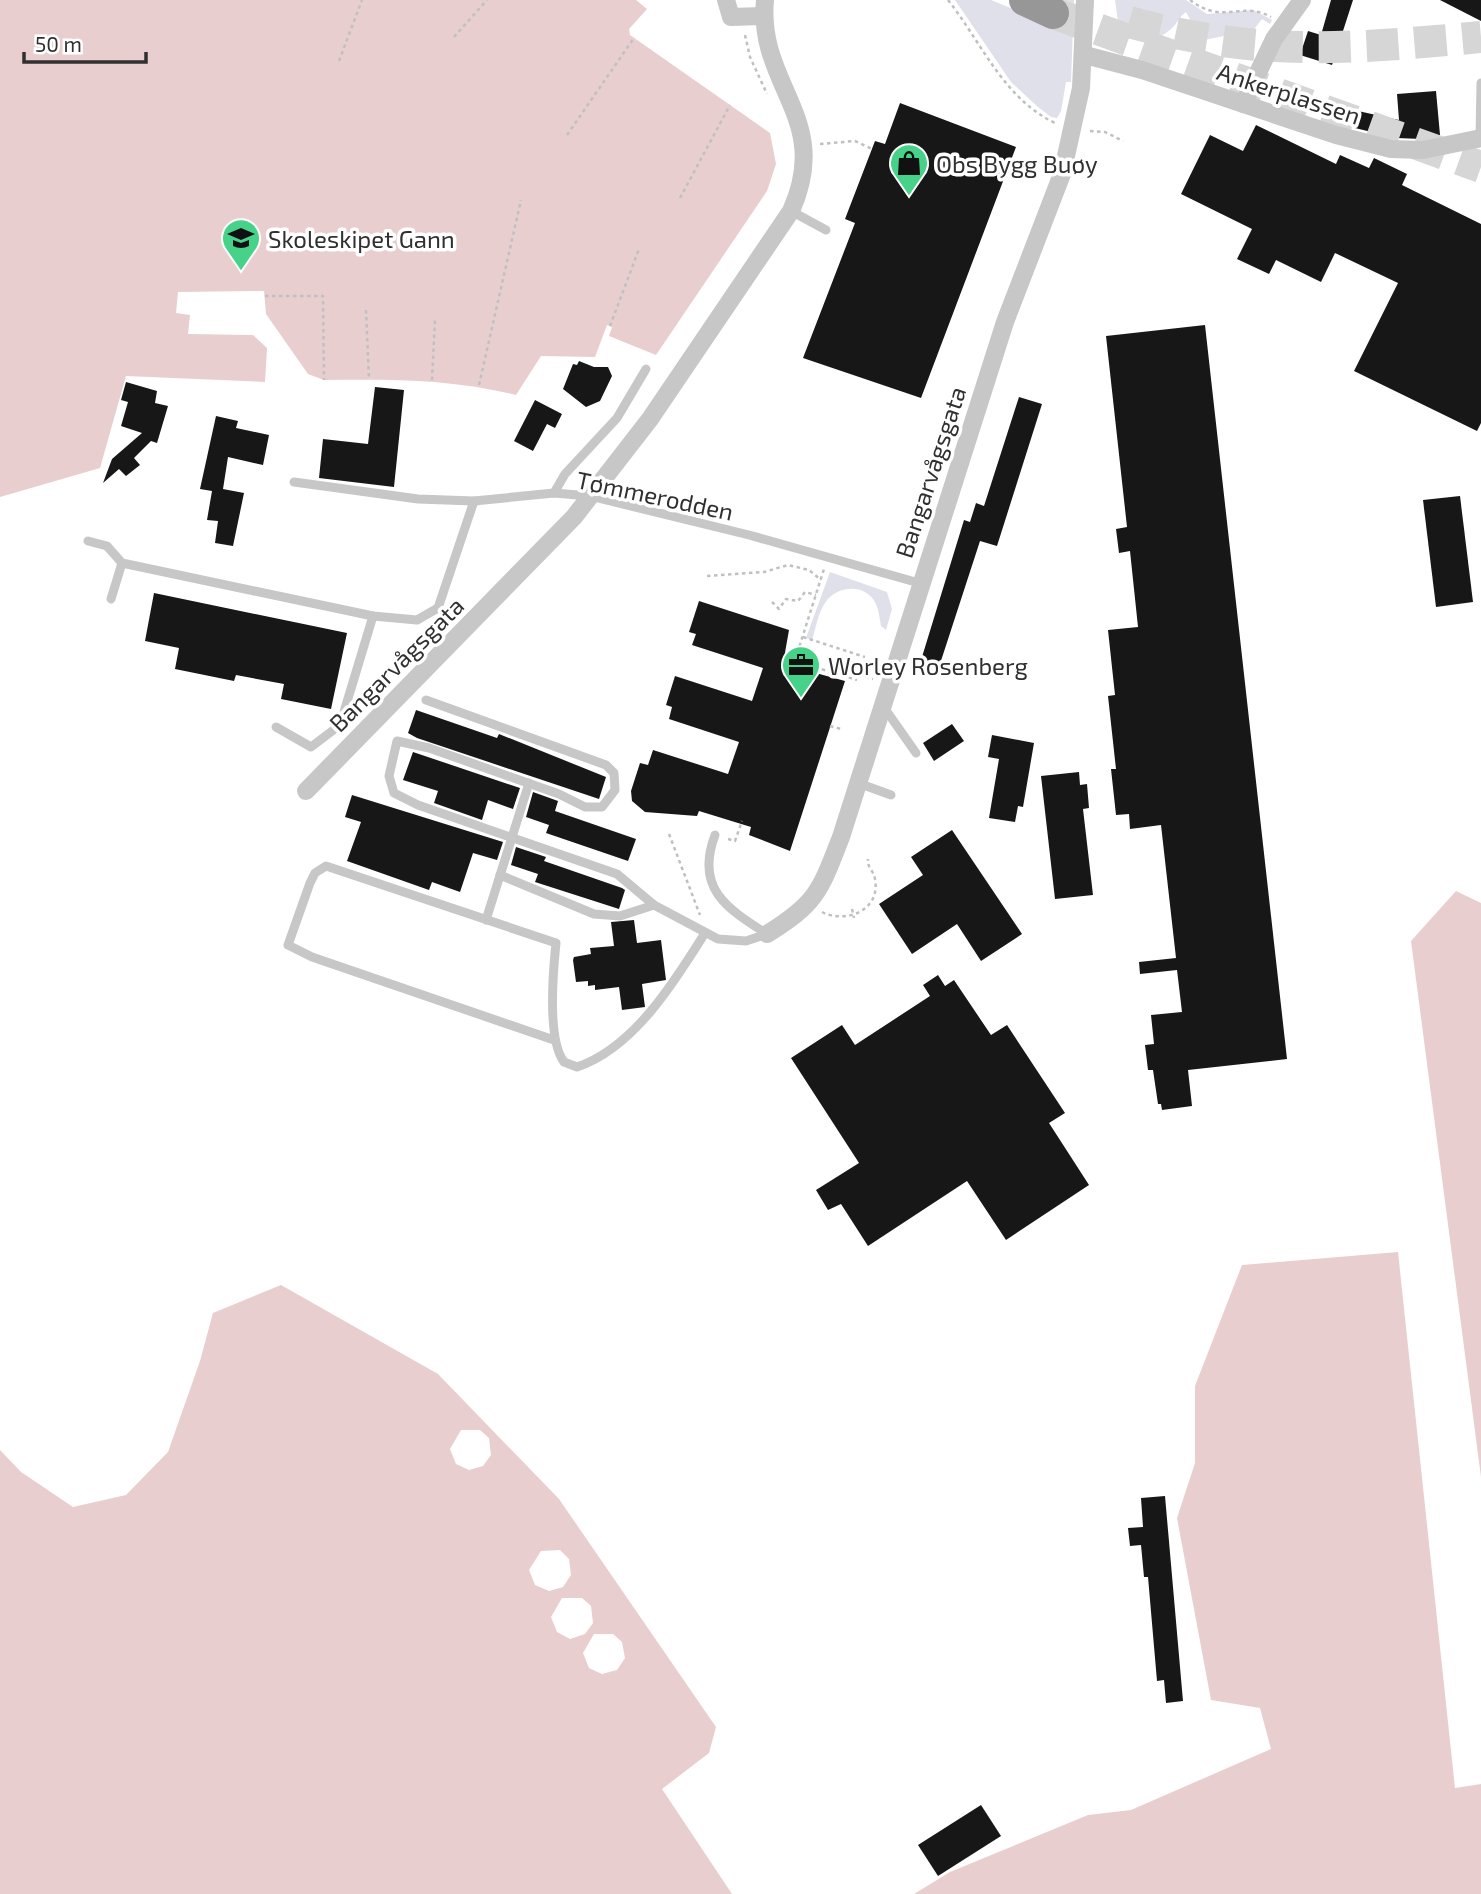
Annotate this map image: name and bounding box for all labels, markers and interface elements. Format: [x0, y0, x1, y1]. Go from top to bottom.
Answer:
scale bar [24, 21, 147, 65]
text: 50 m [35, 31, 82, 56]
street label: Ankerplassen [1214, 56, 1364, 130]
shop icon: Obs Bygg Buøy [888, 142, 930, 197]
place label: Obs Bygg Buøy [936, 149, 1098, 178]
school or university icon: Skoleskipet Gann [220, 217, 262, 272]
place label: Skoleskipet Gann [268, 224, 455, 253]
street label: Bangarvågsgata [889, 383, 971, 561]
street label: Tømmerodden [574, 464, 736, 526]
street label: Bangarvågsgata [323, 591, 469, 737]
office icon: Worley Rosenberg [780, 644, 822, 699]
place label: Worley Rosenberg [828, 651, 1028, 680]

